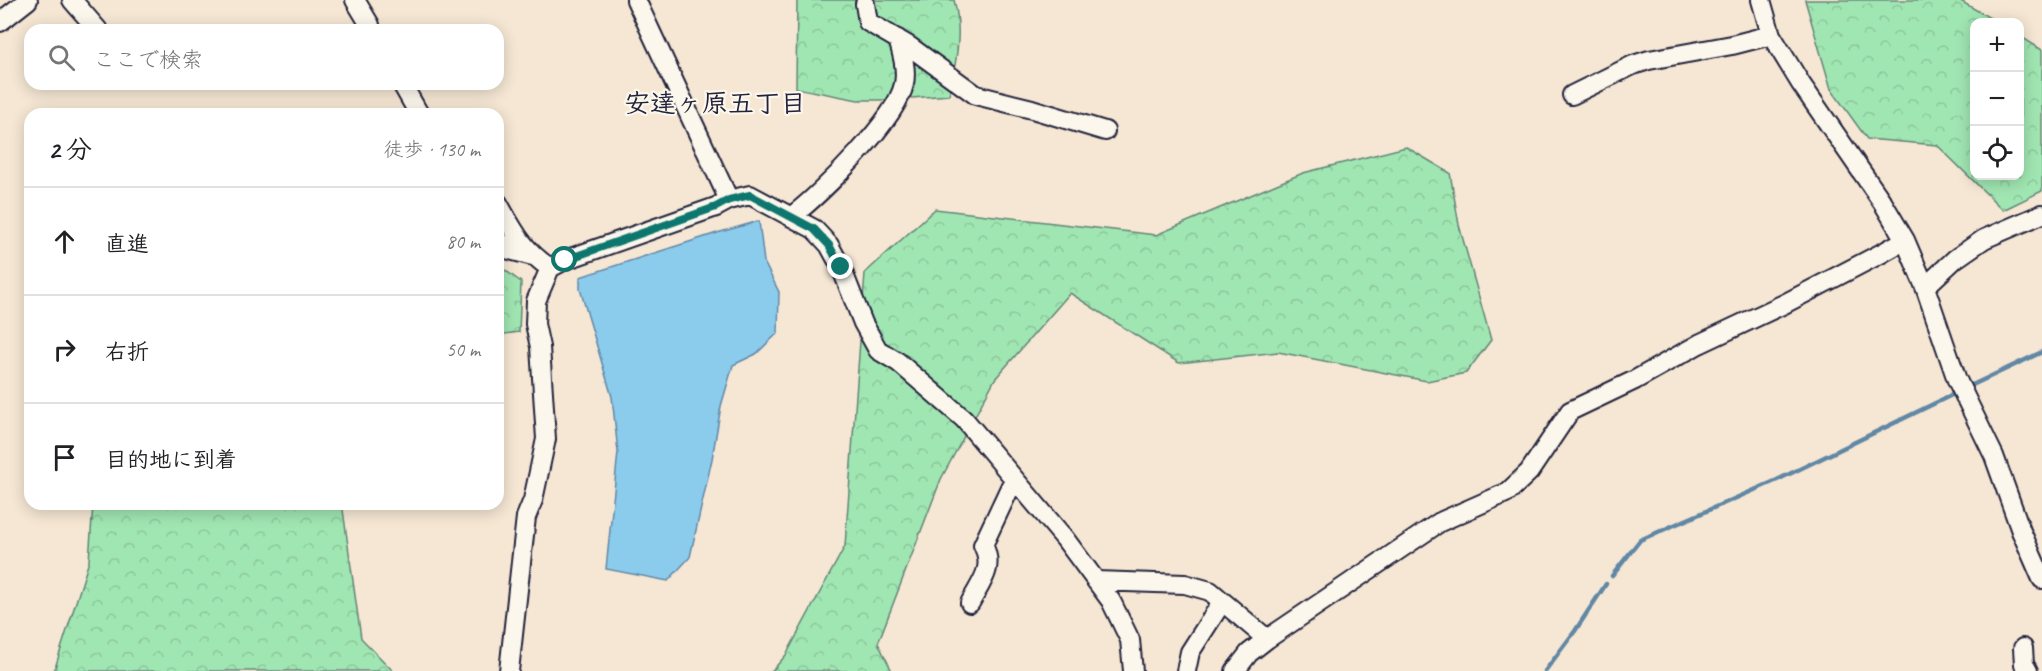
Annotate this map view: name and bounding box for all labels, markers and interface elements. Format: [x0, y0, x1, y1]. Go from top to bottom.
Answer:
map controls [1970, 18, 2024, 180]
button: + [1970, 18, 2024, 72]
search box [24, 24, 504, 90]
icon: search [45, 41, 78, 74]
text: ここで検索 [93, 46, 203, 74]
button: − [1970, 72, 2024, 126]
district label: 安達ヶ原五丁目 [624, 87, 806, 120]
button: locate [1970, 126, 2024, 180]
text: 2 分 [48, 133, 92, 166]
text: 徒歩 · 130 m [384, 137, 480, 162]
icon: ahead [48, 225, 81, 258]
text: 80 m [446, 229, 480, 254]
text: 直進 [105, 230, 149, 258]
route start [551, 246, 577, 272]
route end [827, 253, 853, 279]
icon: right [48, 333, 81, 366]
text: 50 m [446, 337, 480, 362]
text: 右折 [105, 338, 149, 366]
icon: arrive [48, 441, 81, 474]
text: 目的地に到着 [105, 446, 237, 474]

